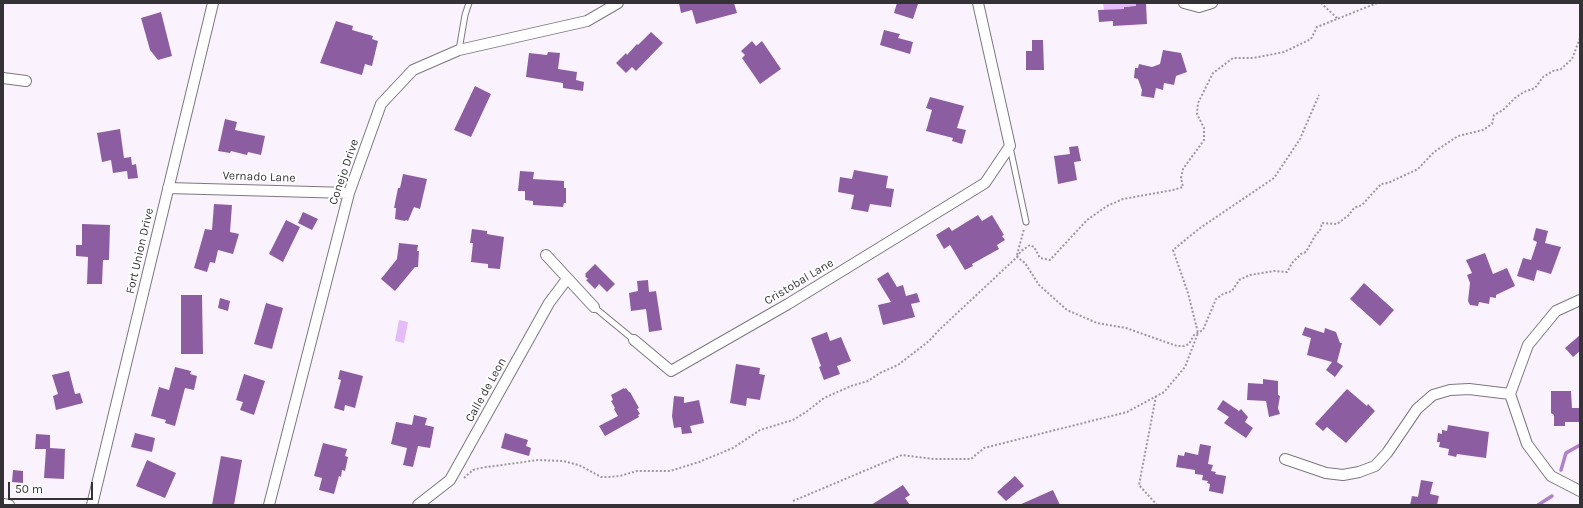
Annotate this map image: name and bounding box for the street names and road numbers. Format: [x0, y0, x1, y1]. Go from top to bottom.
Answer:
street label: Conejo Drive [326, 137, 362, 207]
street label: Vernado Lane [222, 169, 296, 185]
street label: Fort Union Drive [123, 207, 157, 295]
street label: Cristobal Lane [762, 256, 836, 308]
street label: Calle de Leon [462, 355, 510, 425]

